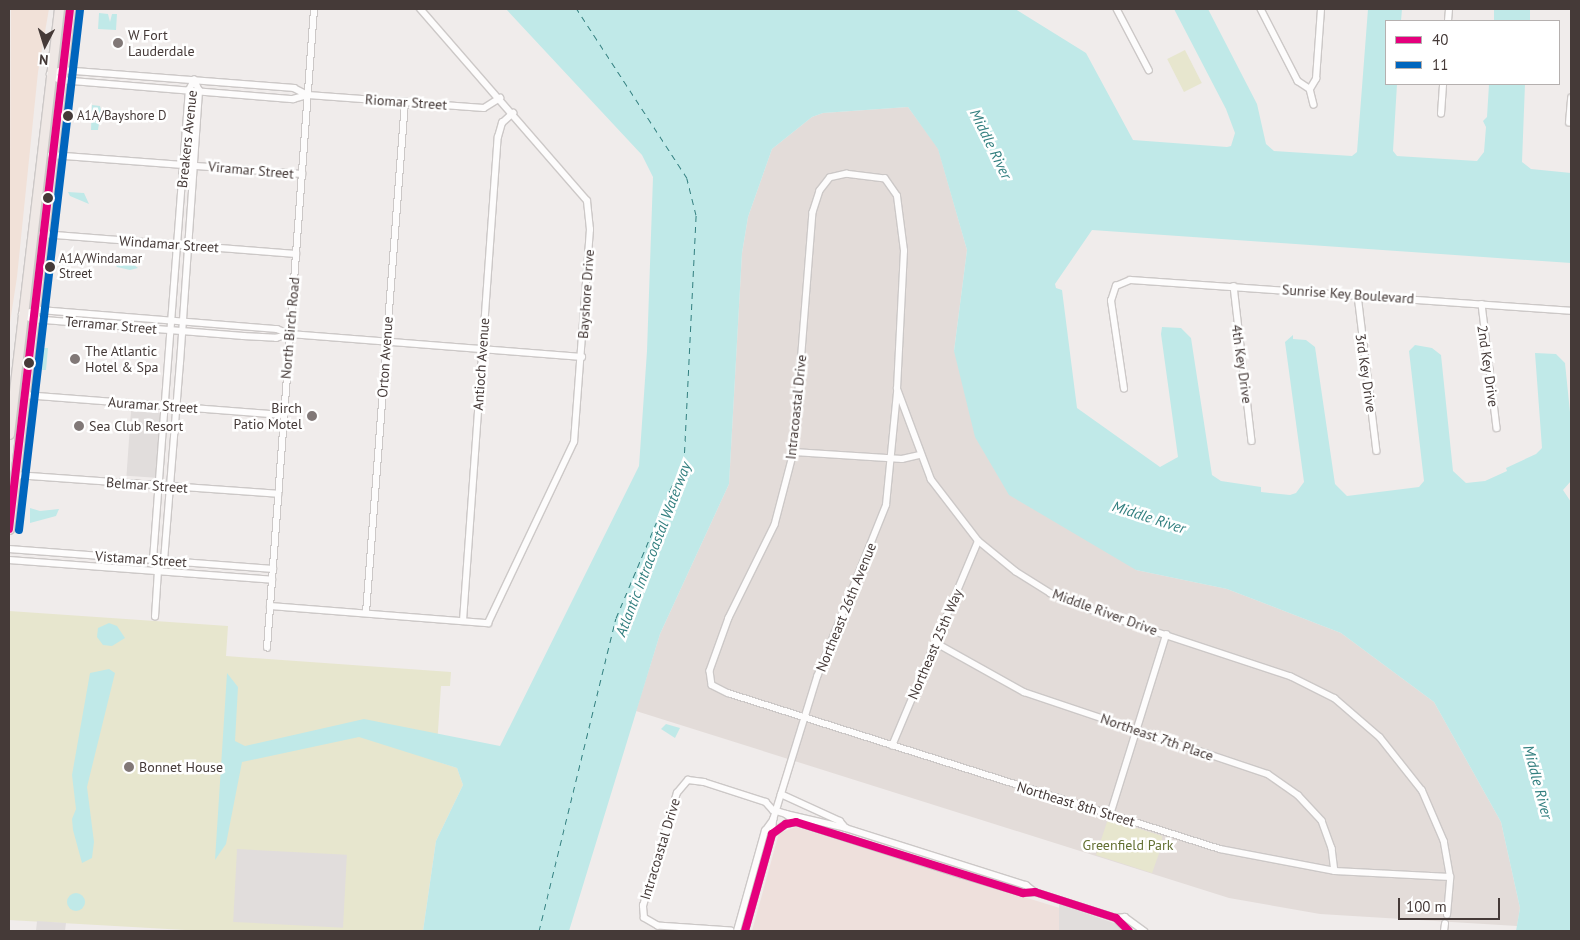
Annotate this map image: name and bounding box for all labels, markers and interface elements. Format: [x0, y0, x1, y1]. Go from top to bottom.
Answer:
north arrow [20, 20, 70, 70]
legend [1385, 20, 1560, 85]
place label: W Fort Lauderdale [128, 27, 195, 59]
text: 40 [1432, 30, 1448, 49]
marker: W Fort Lauderdale [112, 37, 124, 49]
text: N [38, 51, 49, 69]
text: 11 [1432, 55, 1448, 74]
street label: Breakers Avenue [173, 89, 201, 189]
street label: Riomar Street [364, 91, 448, 113]
water label: Middle River [966, 106, 1016, 182]
place label: A1A/Bayshore D [77, 108, 167, 124]
marker: A1A/Bayshore D [63, 111, 73, 121]
street label: Viramar Street [207, 158, 295, 182]
unlabelled marker [43, 193, 53, 203]
street label: Windamar Street [119, 232, 219, 256]
street label: Bayshore Drive [574, 249, 598, 339]
place label: A1A/Windamar Street [59, 252, 142, 283]
marker: A1A/Windamar Street [45, 262, 55, 272]
street label: North Birch Road [277, 276, 303, 380]
street label: Sunrise Key Boulevard [1281, 281, 1415, 307]
street label: Terramar Street [64, 313, 158, 337]
street label: Orton Avenue [374, 316, 396, 398]
street label: Antioch Avenue [469, 317, 493, 411]
street label: 4th Key Drive [1228, 323, 1256, 405]
street label: 2nd Key Drive [1474, 324, 1502, 408]
street label: 3rd Key Drive [1352, 332, 1380, 414]
place label: The Atlantic Hotel & Spa [85, 343, 159, 376]
marker: The Atlantic Hotel & Spa [69, 353, 81, 365]
street label: Intracoastal Drive [782, 354, 810, 460]
unlabelled marker [24, 358, 34, 368]
street label: Auramar Street [108, 393, 198, 417]
place label: Birch Patio Motel [234, 400, 302, 432]
marker: Birch Patio Motel [306, 410, 318, 422]
place label: Sea Club Resort [89, 418, 183, 434]
marker: Sea Club Resort [73, 420, 85, 432]
water label: Atlantic Intracoastal Waterway [611, 459, 695, 639]
street label: Belmar Street [106, 474, 188, 496]
water label: Middle River [1110, 497, 1188, 537]
street label: Northeast 26th Avenue [812, 540, 880, 674]
street label: Vistamar Street [95, 547, 187, 571]
street label: Middle River Drive [1050, 585, 1160, 639]
street label: Northeast 25th Way [904, 586, 966, 702]
street label: Northeast 7th Place [1098, 710, 1216, 764]
water label: Middle River [1519, 743, 1557, 821]
place label: Bonnet House [139, 759, 223, 775]
marker: Bonnet House [123, 761, 135, 773]
street label: Northeast 8th Street [1015, 778, 1137, 830]
street label: Intracoastal Drive [637, 796, 683, 902]
park label: Greenfield Park [1083, 837, 1173, 853]
scale bar [1400, 888, 1502, 920]
text: 100 m [1406, 897, 1447, 916]

